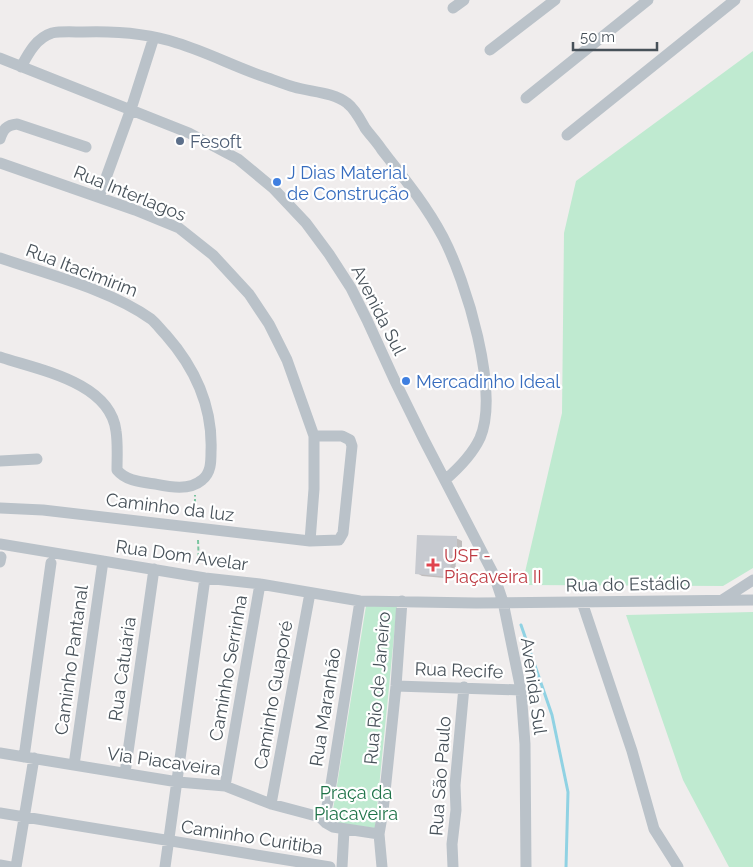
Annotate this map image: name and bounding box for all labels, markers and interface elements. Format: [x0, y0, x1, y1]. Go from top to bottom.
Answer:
scale bar [573, 20, 657, 52]
text: 50 m [580, 28, 615, 46]
place label: Fesoft [190, 131, 242, 152]
marker: Fesoft [174, 135, 186, 147]
street label: Rua Interlagos [71, 161, 190, 225]
place label: J Dias Material de Construção [287, 162, 409, 204]
marker: J Dias Material de Construção [271, 176, 283, 188]
street label: Rua Itacimirim [23, 239, 141, 301]
street label: Avenida Sul [347, 262, 411, 358]
place label: Mercadinho Ideal [416, 371, 560, 392]
marker: Mercadinho Ideal [400, 375, 412, 387]
street label: Caminho da luz [105, 489, 235, 525]
street label: Rua Dom Avelar [115, 535, 250, 575]
place label: USF - Piaçaveira II [444, 545, 542, 587]
marker: USF - Piaçaveira II [426, 558, 440, 572]
street label: Rua do Estádio [566, 572, 691, 596]
street label: Caminho Pantanal [50, 584, 92, 736]
street label: Caminho Serrinha [205, 593, 251, 743]
street label: Rua Rio de Janeiro [360, 610, 394, 765]
street label: Rua Catuária [104, 615, 140, 723]
street label: Caminho Guaporé [250, 619, 297, 771]
street label: Avenida Sul [517, 636, 551, 736]
street label: Rua Maranhão [305, 646, 345, 768]
street label: Rua Recife [414, 658, 504, 682]
street label: Rua São Paulo [425, 715, 455, 837]
street label: Via Piacaveira [106, 743, 222, 779]
park label: Praça da Piacaveira [314, 782, 398, 824]
street label: Caminho Curitiba [180, 815, 324, 859]

